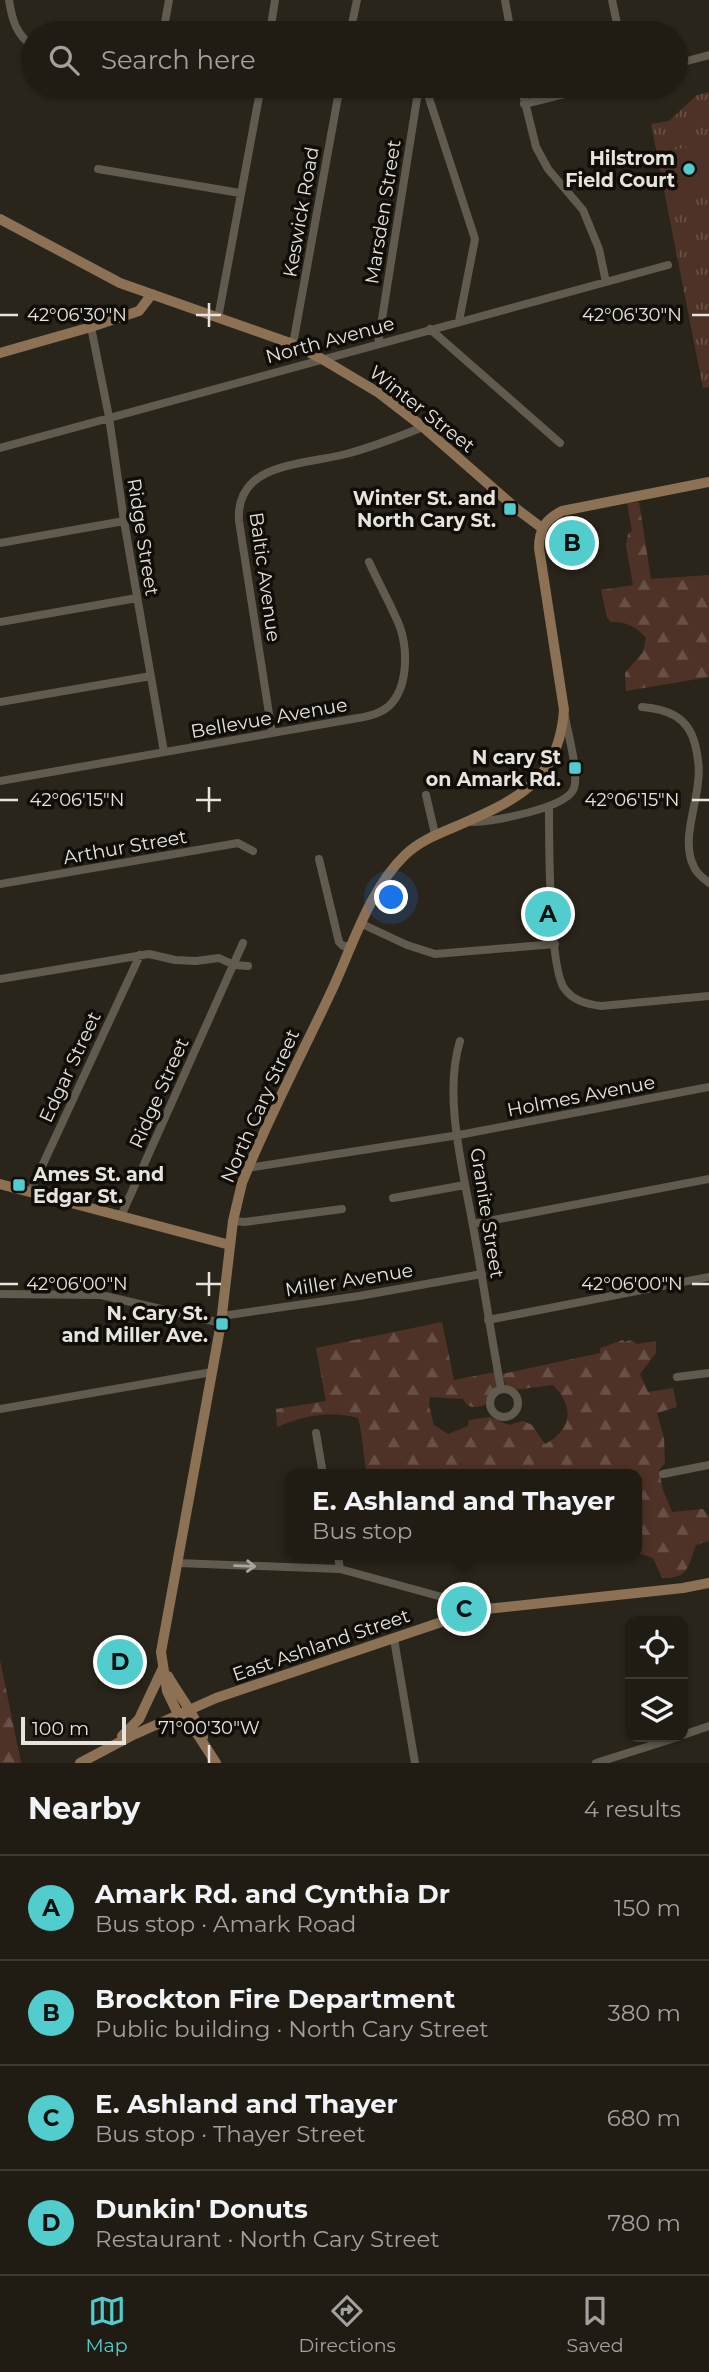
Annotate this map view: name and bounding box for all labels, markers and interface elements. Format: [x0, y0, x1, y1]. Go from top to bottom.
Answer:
search box [21, 21, 688, 98]
icon: search [45, 41, 83, 79]
text: Search here [101, 44, 256, 76]
street label: Marsden Street [360, 138, 406, 286]
street label: Keswick Road [278, 145, 324, 279]
place label: Hilstrom Field Court [565, 147, 675, 192]
marker: Hilstrom Field Court [681, 161, 697, 177]
text: 42°06'30"N [27, 304, 127, 326]
text: 42°06'30"N [582, 304, 682, 326]
street label: North Avenue [263, 312, 397, 368]
street label: Winter Street [365, 361, 480, 458]
street label: Ridge Street [122, 477, 164, 598]
place label: Winter St. and North Cary St. [353, 487, 496, 532]
marker: Winter St. and North Cary St. [502, 501, 518, 517]
street label: Baltic Avenue [245, 511, 285, 643]
pin: B [549, 517, 595, 569]
street label: Bellevue Avenue [189, 693, 349, 743]
place label: N cary St on Amark Rd. [426, 746, 561, 791]
marker: N cary St on Amark Rd. [567, 760, 583, 776]
text: 42°06'15"N [30, 789, 124, 811]
text: 42°06'15"N [585, 789, 679, 811]
street label: Arthur Street [61, 825, 189, 869]
your location [374, 880, 408, 914]
pin: A [525, 888, 571, 940]
street label: Edgar Street [34, 1008, 106, 1126]
street label: North Cary Street [216, 1025, 304, 1186]
street label: Ridge Street [124, 1034, 194, 1152]
street label: Holmes Avenue [505, 1070, 657, 1122]
street label: Granite Street [465, 1146, 509, 1280]
place label: Ames St. and Edgar St. [32, 1163, 164, 1208]
marker: Ames St. and Edgar St. [11, 1177, 27, 1193]
street label: Miller Avenue [283, 1259, 415, 1301]
text: 42°06'00"N [26, 1273, 128, 1295]
text: 42°06'00"N [581, 1273, 683, 1295]
place label: N. Cary St. and Miller Ave. [62, 1302, 208, 1347]
marker: N. Cary St. and Miller Ave. [214, 1316, 230, 1332]
popup [285, 1469, 642, 1560]
text: E. Ashland and Thayer [312, 1485, 615, 1517]
text: Bus stop [312, 1517, 412, 1545]
one-way arrow [233, 1559, 256, 1572]
pin: C [441, 1583, 487, 1635]
street label: East Ashland Street [229, 1604, 413, 1686]
map controls [625, 1616, 688, 1742]
button: locate [625, 1616, 688, 1679]
pin: D [97, 1636, 143, 1688]
button: layers [625, 1679, 688, 1742]
scale bar [21, 1714, 126, 1746]
text: 100 m [32, 1717, 89, 1740]
text: 71°00'30"W [158, 1717, 260, 1739]
text: Nearby [28, 1790, 140, 1827]
text: 4 results [584, 1795, 681, 1823]
text: Amark Rd. and Cynthia Dr [95, 1878, 450, 1910]
text: A [42, 1894, 60, 1922]
text: 150 m [614, 1894, 681, 1922]
text: Bus stop · Amark Road [95, 1910, 356, 1938]
text: Brockton Fire Department [95, 1983, 455, 2015]
text: B [42, 1999, 60, 2027]
text: 380 m [608, 1999, 681, 2027]
text: Public building · North Cary Street [95, 2015, 489, 2043]
text: E. Ashland and Thayer [95, 2088, 398, 2120]
text: C [43, 2104, 59, 2132]
text: 680 m [607, 2104, 681, 2132]
text: Bus stop · Thayer Street [95, 2120, 366, 2148]
text: Dunkin' Donuts [95, 2193, 308, 2225]
text: D [42, 2209, 61, 2237]
text: 780 m [608, 2209, 681, 2237]
text: Restaurant · North Cary Street [95, 2225, 440, 2253]
tab: Map [85, 2292, 128, 2357]
tab: Directions [298, 2292, 396, 2357]
tab: Saved [567, 2292, 624, 2357]

